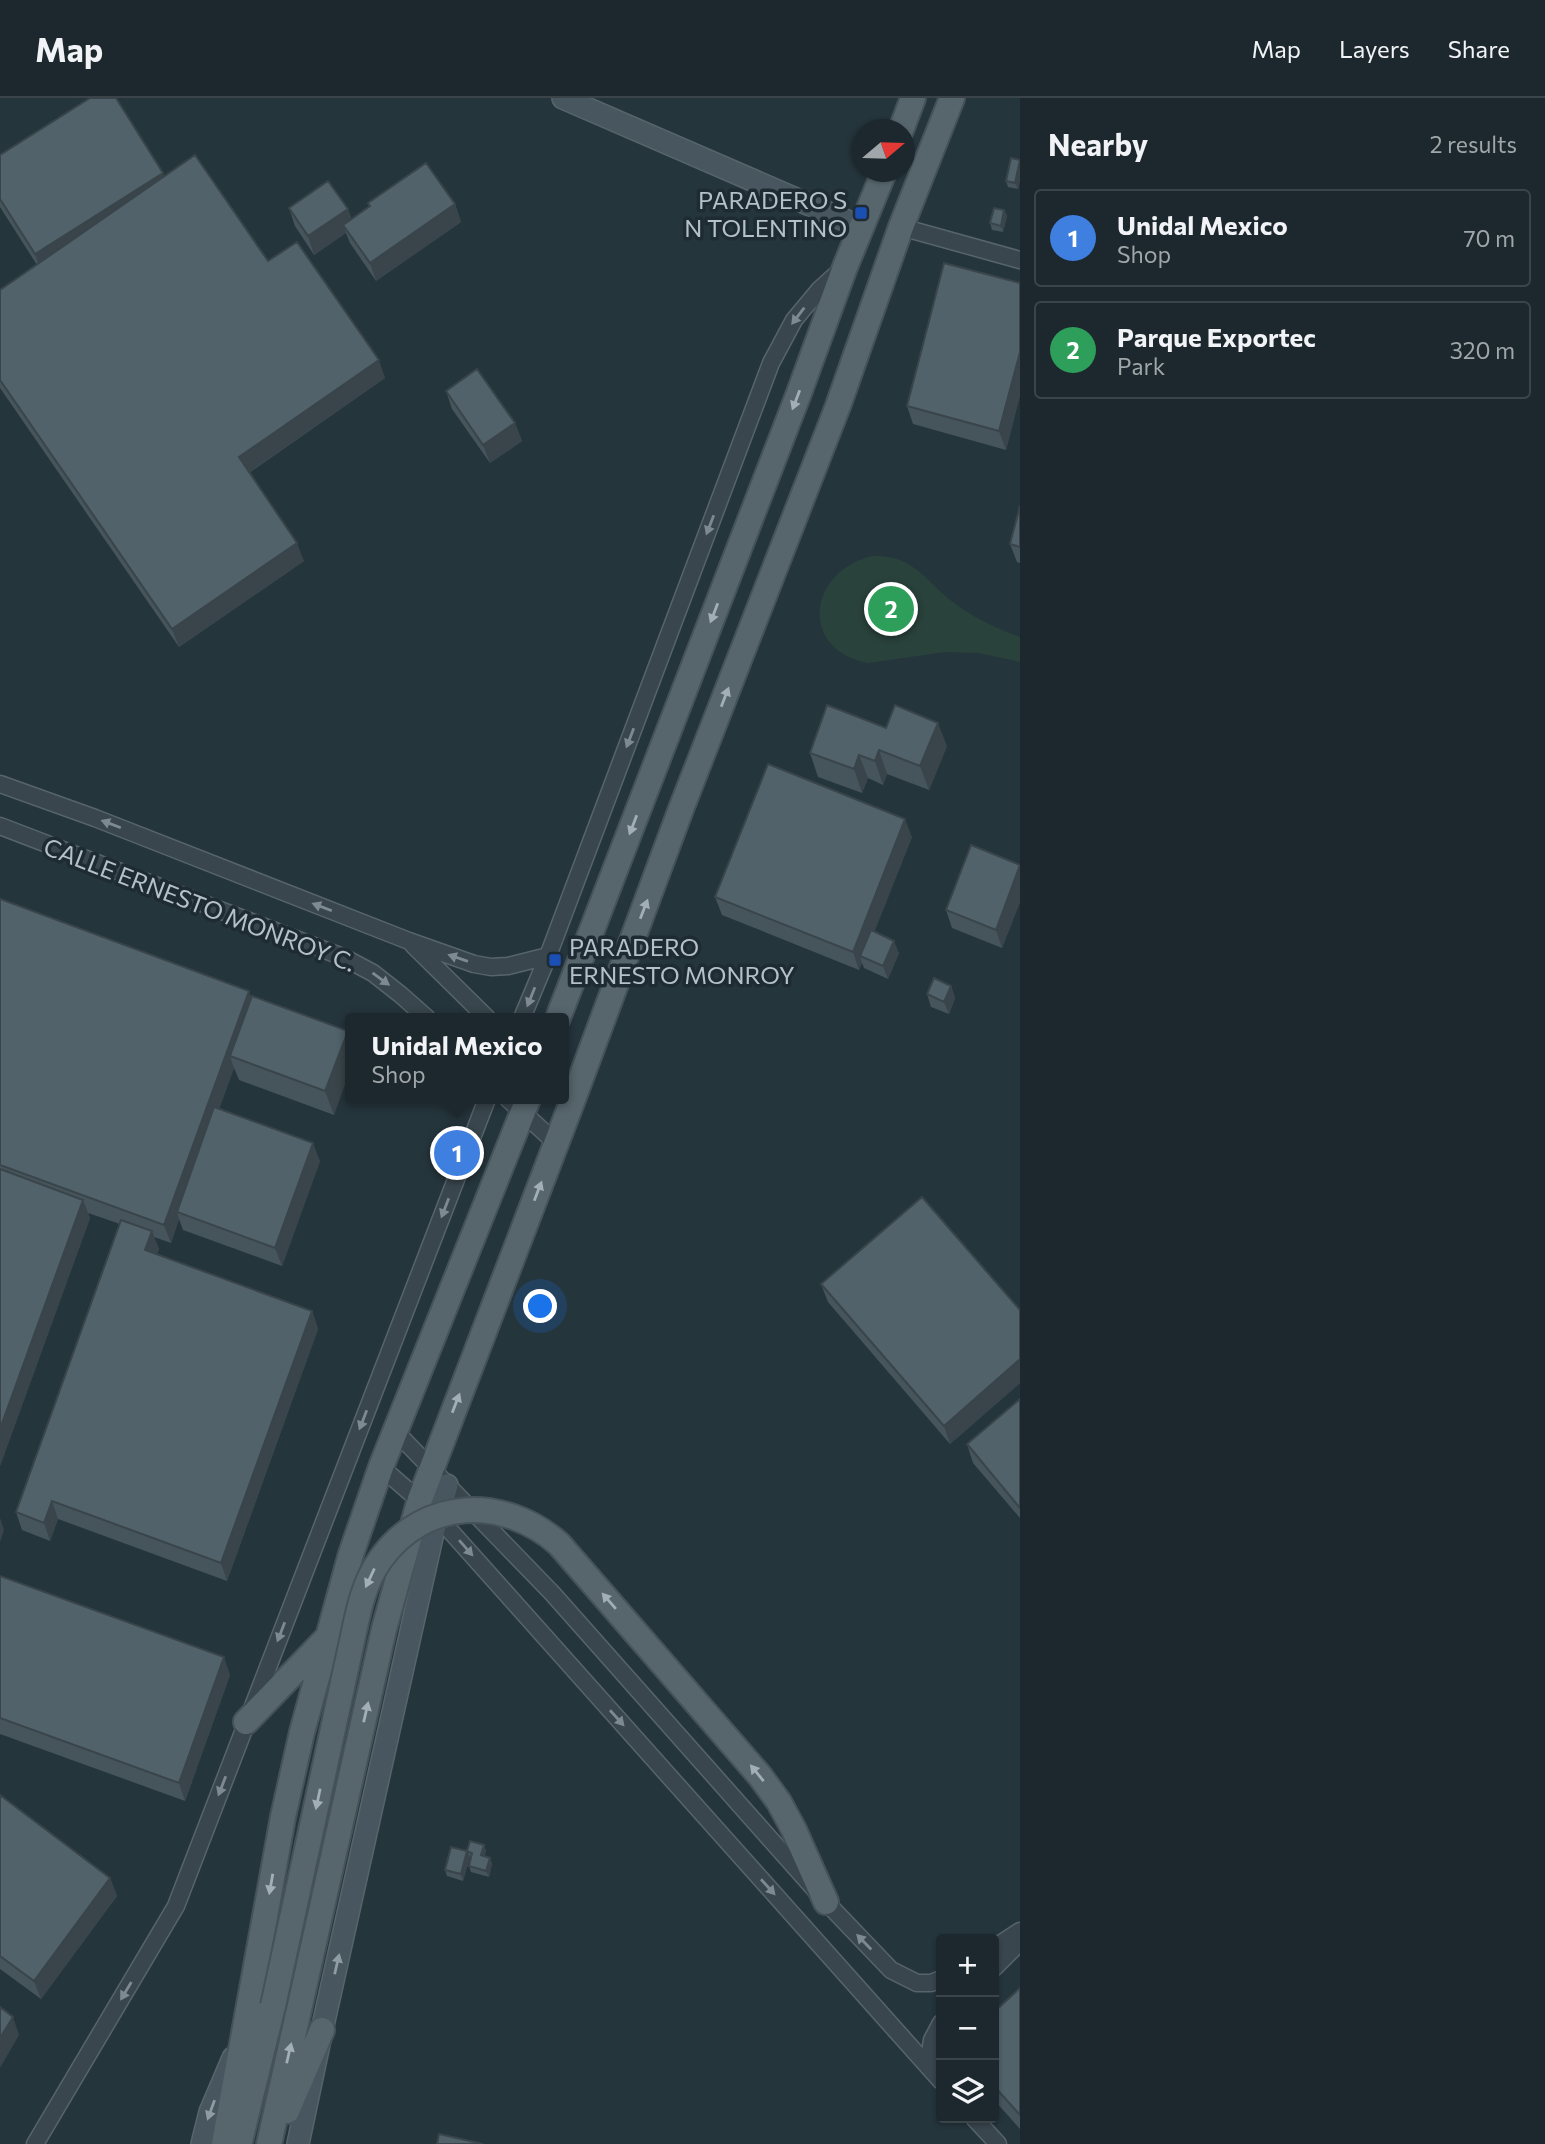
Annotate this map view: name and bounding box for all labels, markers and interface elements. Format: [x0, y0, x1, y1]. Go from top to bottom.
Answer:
text: Map [35, 28, 103, 69]
text: Map [1252, 34, 1301, 63]
text: Layers [1339, 34, 1410, 63]
text: Share [1448, 34, 1510, 63]
north arrow [852, 119, 915, 182]
text: Nearby [1048, 125, 1148, 162]
text: 2 results [1430, 130, 1517, 158]
place label: PARADERO S N TOLENTINO [684, 185, 847, 242]
marker: PARADERO S N TOLENTINO [853, 205, 869, 221]
text: Unidal Mexico [1117, 209, 1288, 240]
text: 1 [1068, 224, 1078, 252]
text: 70 m [1463, 224, 1515, 252]
text: Shop [1117, 240, 1171, 268]
one-way arrow [790, 307, 805, 325]
text: Parque Exportec [1117, 321, 1316, 352]
text: 2 [1066, 336, 1080, 364]
text: 320 m [1450, 336, 1515, 364]
text: Park [1117, 352, 1165, 380]
one-way arrow [791, 390, 802, 411]
one-way arrow [704, 515, 715, 536]
pin: 2 [868, 583, 914, 635]
one-way arrow [709, 602, 720, 623]
one-way arrow [720, 686, 731, 707]
one-way arrow [624, 728, 635, 749]
one-way arrow [627, 815, 638, 836]
one-way arrow [100, 819, 121, 830]
street label: CALLE ERNESTO MONROY C. [40, 831, 360, 977]
one-way arrow [638, 899, 649, 920]
one-way arrow [312, 902, 333, 913]
place label: PARADERO ERNESTO MONROY [569, 932, 795, 989]
one-way arrow [447, 952, 468, 963]
marker: PARADERO ERNESTO MONROY [547, 952, 563, 968]
one-way arrow [372, 972, 390, 986]
one-way arrow [525, 986, 536, 1007]
popup [345, 1013, 569, 1104]
text: Unidal Mexico [372, 1029, 542, 1060]
text: Shop [372, 1060, 426, 1088]
pin: 1 [434, 1127, 480, 1179]
one-way arrow [532, 1180, 543, 1201]
one-way arrow [439, 1198, 450, 1219]
your location [523, 1289, 557, 1323]
one-way arrow [450, 1393, 461, 1414]
one-way arrow [357, 1410, 368, 1431]
one-way arrow [457, 1539, 473, 1556]
one-way arrow [365, 1568, 376, 1588]
one-way arrow [601, 1592, 617, 1610]
one-way arrow [275, 1622, 286, 1643]
one-way arrow [360, 1701, 371, 1723]
one-way arrow [609, 1709, 624, 1726]
one-way arrow [750, 1765, 765, 1782]
one-way arrow [216, 1775, 227, 1796]
one-way arrow [312, 1788, 323, 1810]
one-way arrow [265, 1873, 276, 1895]
one-way arrow [760, 1878, 776, 1895]
one-way arrow [856, 1934, 872, 1951]
map controls [936, 1934, 999, 2123]
button: + [936, 1934, 999, 1997]
one-way arrow [332, 1953, 343, 1975]
one-way arrow [120, 1981, 132, 2001]
button: − [936, 1997, 999, 2060]
one-way arrow [284, 2042, 295, 2064]
button: layers [936, 2060, 999, 2123]
one-way arrow [205, 2100, 216, 2121]

